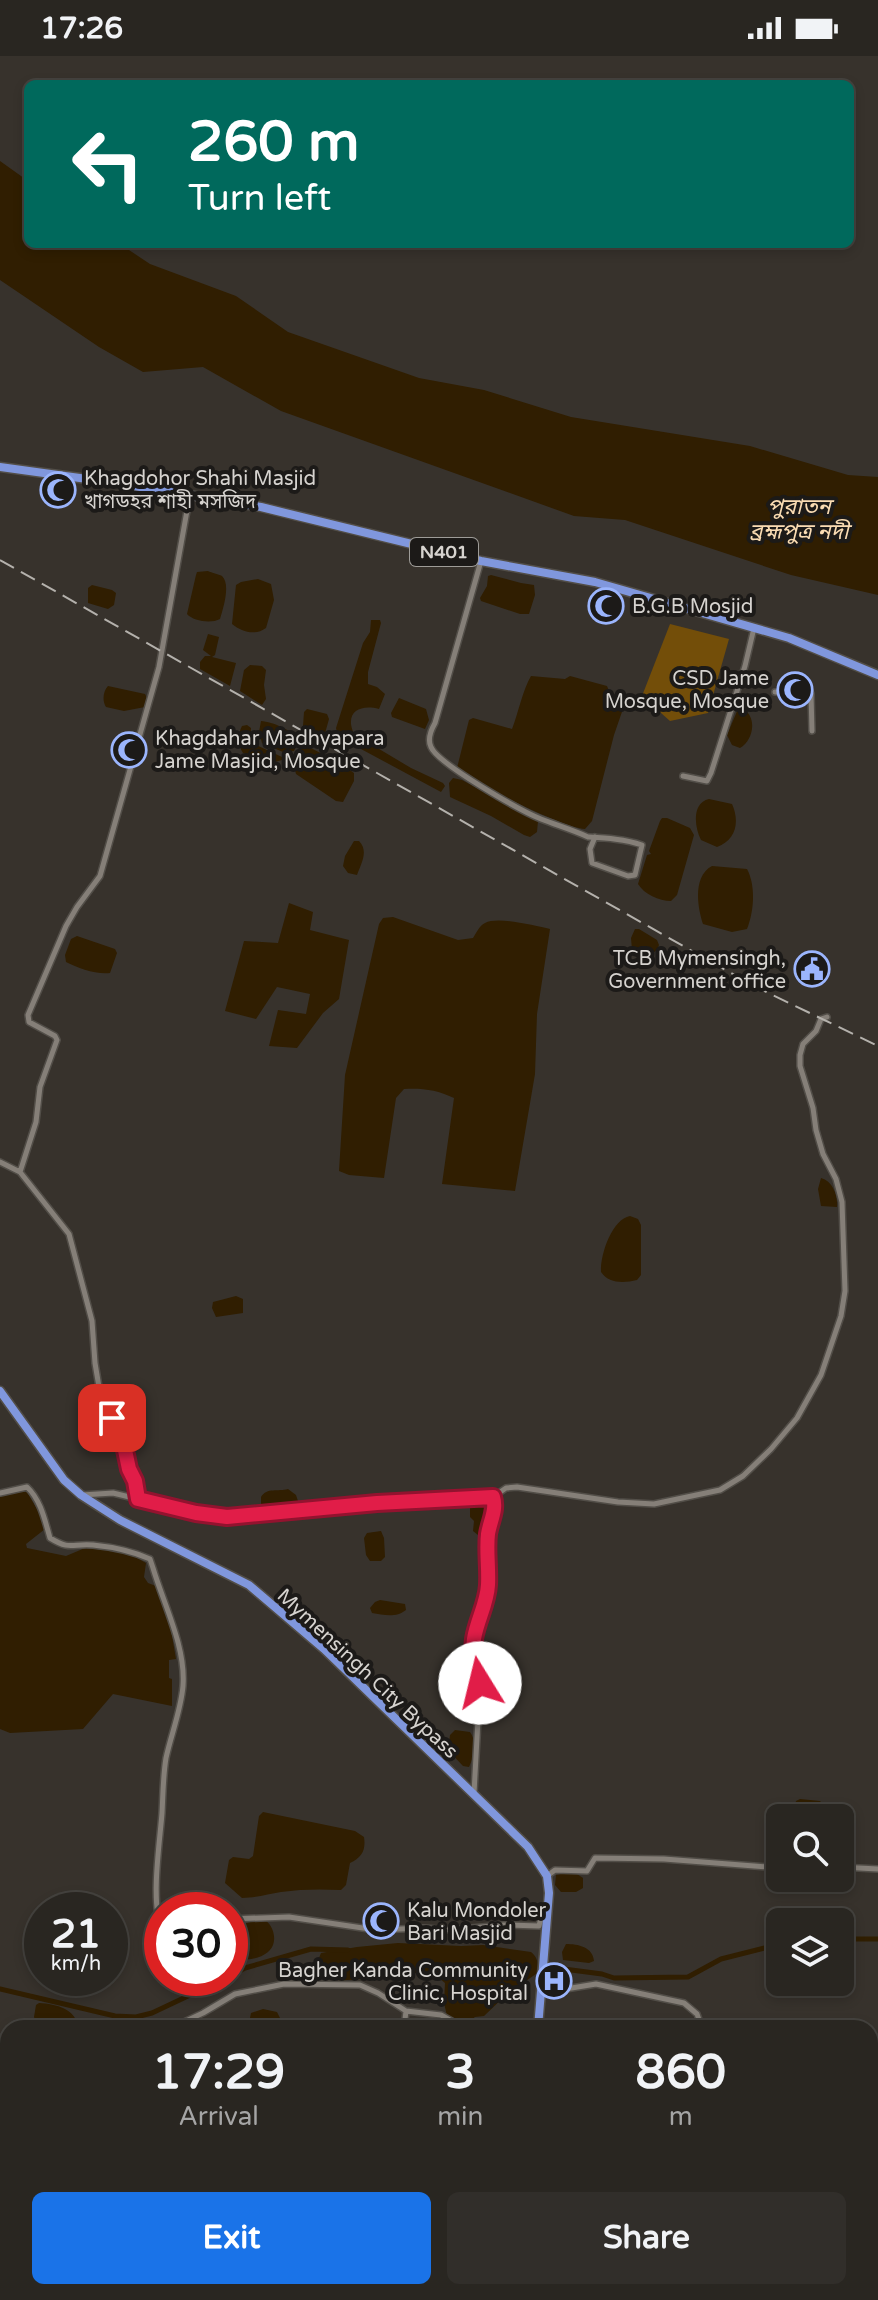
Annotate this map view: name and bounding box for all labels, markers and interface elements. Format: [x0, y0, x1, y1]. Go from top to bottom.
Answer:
text: 17:26 [40, 10, 123, 47]
text: 260 m [188, 109, 359, 176]
icon: left [56, 112, 160, 216]
text: Turn left [188, 177, 331, 220]
place label: Khagdohor Shahi Masjid খাগডহর শাহী মসজিদ [84, 467, 316, 514]
mosque icon: Khagdohor Shahi Masjid খাগডহর শাহী মসজিদ [39, 471, 77, 509]
water label: পুরাতন ব্রহ্মপুত্র নদী [749, 494, 853, 545]
road number: N401 [410, 538, 478, 566]
mosque icon: B.G.B Mosjid [587, 587, 625, 625]
place label: B.G.B Mosjid [632, 595, 753, 619]
place label: CSD Jame Mosque, Mosque [605, 667, 769, 714]
mosque icon: CSD Jame Mosque, Mosque [776, 671, 814, 709]
place label: Khagdahar Madhyapara Jame Masjid, Mosque [155, 727, 384, 774]
mosque icon: Khagdahar Madhyapara Jame Masjid, Mosque [110, 731, 148, 769]
place label: TCB Mymensingh, Government office [608, 947, 786, 994]
public building icon: TCB Mymensingh, Government office [793, 950, 831, 988]
pin [78, 1384, 146, 1452]
icon: arrive [90, 1396, 134, 1440]
street label: Mymensingh City Bypass [272, 1584, 463, 1764]
position arrow [438, 1641, 522, 1725]
map controls [766, 1804, 854, 1996]
button: search [766, 1804, 854, 1892]
speed limit sign: 30 [144, 1892, 248, 1996]
place label: Kalu Mondoler Bari Masjid [407, 1899, 546, 1946]
mosque icon: Kalu Mondoler Bari Masjid [362, 1902, 400, 1940]
button: layers [766, 1908, 854, 1996]
text: 21 [51, 1910, 101, 1958]
text: km/h [51, 1952, 101, 1976]
place label: Bagher Kanda Community Clinic, Hospital [278, 1959, 528, 2006]
hospital icon: Bagher Kanda Community Clinic, Hospital [535, 1962, 573, 2000]
text: 17:29 [152, 2044, 285, 2102]
text: 3 [445, 2044, 475, 2102]
text: 860 [635, 2044, 726, 2102]
text: Arrival [178, 2101, 259, 2132]
text: min [437, 2101, 483, 2132]
text: m [669, 2101, 693, 2132]
button: Exit [32, 2192, 431, 2284]
button: Share [447, 2192, 846, 2284]

